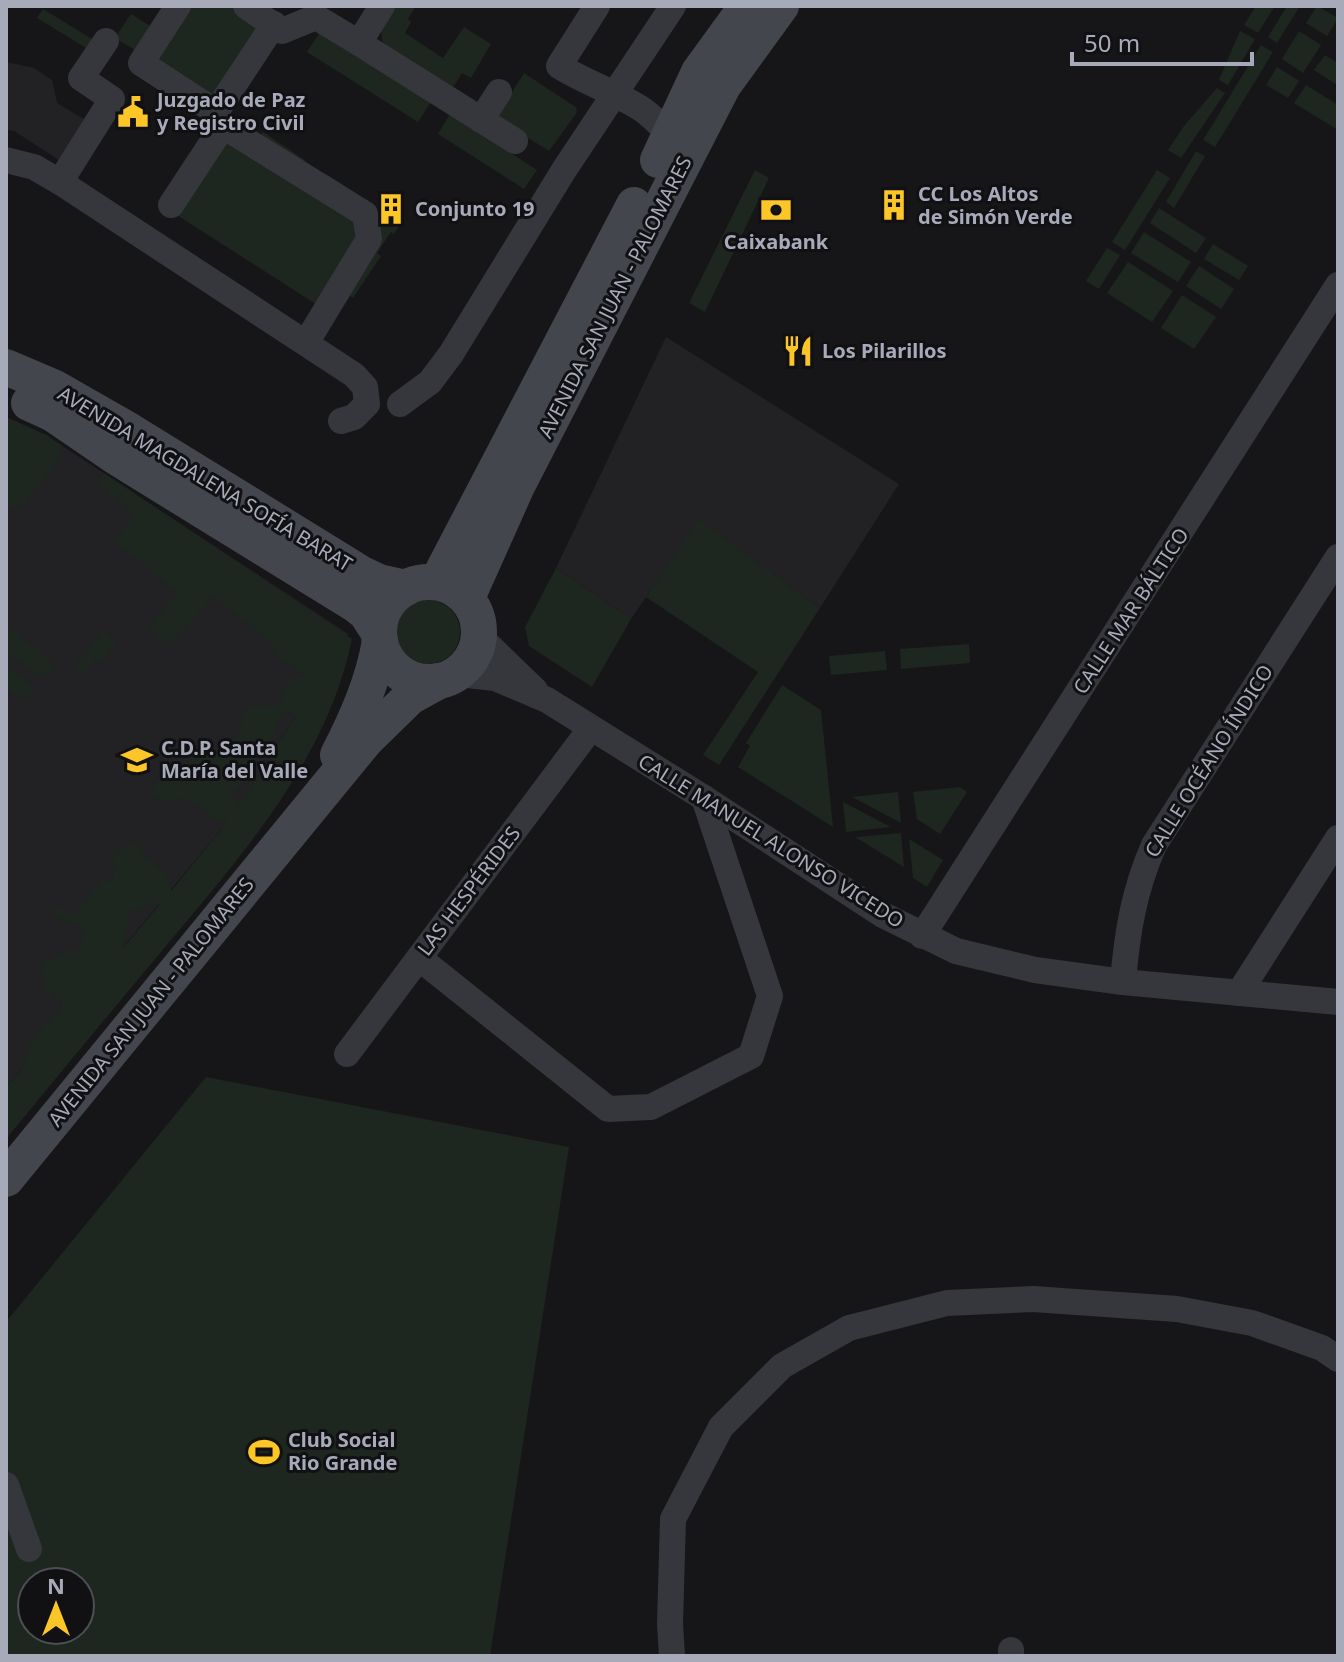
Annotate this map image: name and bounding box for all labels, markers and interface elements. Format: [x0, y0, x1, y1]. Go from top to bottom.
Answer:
scale bar [1072, 16, 1252, 66]
text: 50 m [1084, 26, 1140, 59]
place label: Juzgado de Paz y Registro Civil [155, 86, 306, 136]
public building icon: Juzgado de Paz y Registro Civil [116, 95, 150, 129]
street label: AVENIDA SAN JUAN - PALOMARES [531, 151, 698, 442]
place label: CC Los Altos de Simón Verde [918, 180, 1073, 230]
building icon: CC Los Altos de Simón Verde [877, 188, 911, 222]
building icon: Conjunto 19 [374, 192, 408, 226]
bank icon: Caixabank [759, 193, 793, 227]
place label: Conjunto 19 [415, 195, 535, 222]
place label: Caixabank [724, 228, 829, 255]
restaurant icon: Los Pilarillos [781, 334, 815, 368]
place label: Los Pilarillos [822, 337, 947, 364]
street label: AVENIDA MAGDALENA SOFÍA BARAT [53, 380, 357, 577]
street label: CALLE MAR BÁLTICO [1067, 522, 1194, 699]
street label: CALLE OCÉANO ÍNDICO [1138, 659, 1279, 862]
place label: C.D.P. Santa María del Valle [161, 734, 308, 784]
school or university icon: C.D.P. Santa María del Valle [120, 743, 154, 777]
street label: CALLE MANUEL ALONSO VICEDO [633, 747, 909, 934]
street label: LAS HESPÉRIDES [411, 820, 526, 961]
street label: AVENIDA SAN JUAN - PALOMARES [42, 871, 260, 1132]
place label: Club Social Rio Grande [288, 1426, 397, 1476]
sports icon: Club Social Rio Grande [247, 1435, 281, 1469]
north arrow [16, 1566, 96, 1646]
text: N [47, 1570, 65, 1600]

